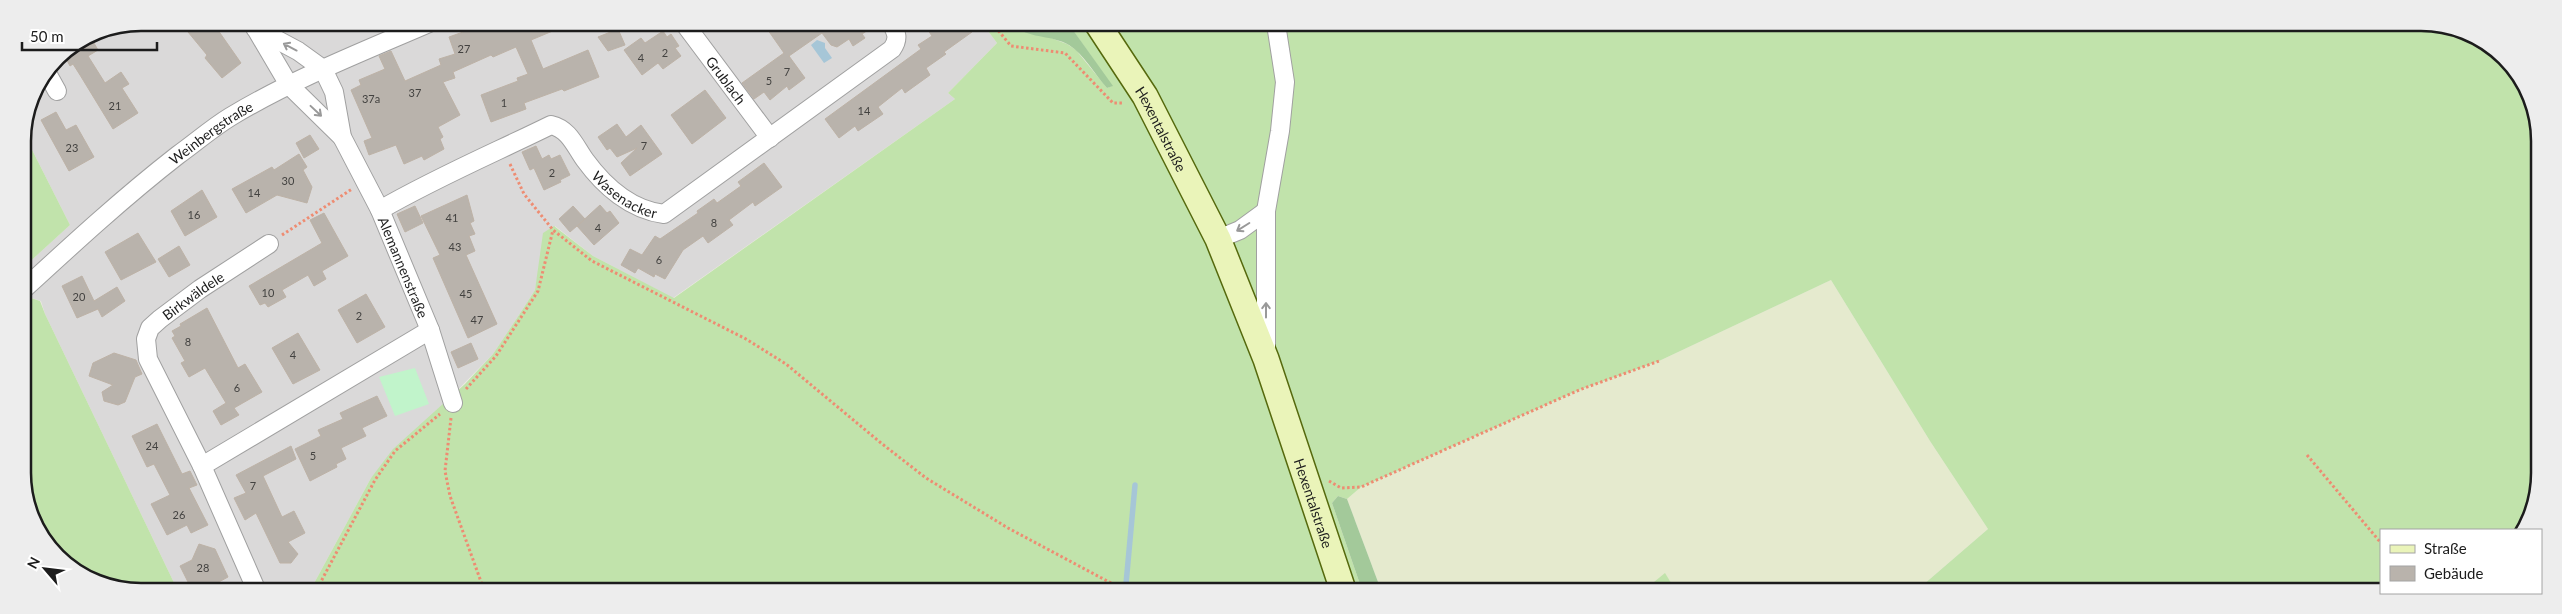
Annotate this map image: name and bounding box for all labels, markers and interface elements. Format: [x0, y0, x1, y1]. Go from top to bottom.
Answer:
scale bar [22, 20, 158, 52]
text: 50 m [30, 27, 64, 45]
one-way arrow [283, 42, 298, 52]
house number: 27 [458, 42, 470, 55]
house number: 2 [662, 46, 668, 59]
house number: 4 [638, 51, 645, 64]
street label: Grublach [703, 52, 750, 107]
house number: 7 [784, 65, 790, 78]
house number: 5 [766, 74, 772, 87]
street label: Hexentalstraße [1132, 83, 1190, 174]
house number: 37 [409, 86, 421, 99]
house number: 37a [362, 92, 380, 105]
house number: 1 [501, 96, 507, 109]
street label: Weinbergstraße [165, 97, 255, 167]
house number: 21 [109, 99, 121, 112]
house number: 14 [858, 104, 871, 117]
one-way arrow [310, 105, 322, 117]
house number: 7 [641, 139, 647, 152]
house number: 23 [66, 141, 78, 154]
house number: 2 [549, 166, 555, 179]
street label: Wasenacker [589, 167, 659, 221]
house number: 30 [282, 174, 295, 187]
house number: 14 [248, 186, 261, 199]
house number: 16 [188, 208, 200, 221]
house number: 41 [446, 211, 458, 224]
street label: Alemannenstraße [375, 214, 432, 320]
house number: 8 [711, 216, 717, 229]
house number: 4 [595, 221, 602, 234]
one-way arrow [1236, 222, 1250, 233]
house number: 43 [449, 240, 461, 253]
house number: 6 [656, 253, 662, 266]
street label: Birkwäldele [159, 267, 227, 323]
house number: 10 [262, 286, 275, 299]
house number: 45 [460, 287, 472, 300]
house number: 20 [73, 290, 86, 303]
one-way arrow [1261, 302, 1271, 318]
house number: 2 [356, 309, 362, 322]
house number: 47 [471, 313, 483, 326]
house number: 8 [185, 335, 191, 348]
house number: 4 [290, 348, 297, 361]
house number: 6 [234, 381, 240, 394]
house number: 24 [146, 439, 159, 452]
house number: 5 [310, 449, 316, 462]
street label: Hexentalstraße [1291, 456, 1337, 550]
house number: 7 [250, 479, 256, 492]
house number: 26 [173, 508, 185, 521]
legend [2380, 529, 2542, 594]
text: Straße [2424, 539, 2467, 557]
north arrow [20, 544, 70, 594]
text: N [23, 554, 43, 571]
house number: 28 [197, 561, 209, 574]
text: Gebäude [2424, 564, 2483, 582]

